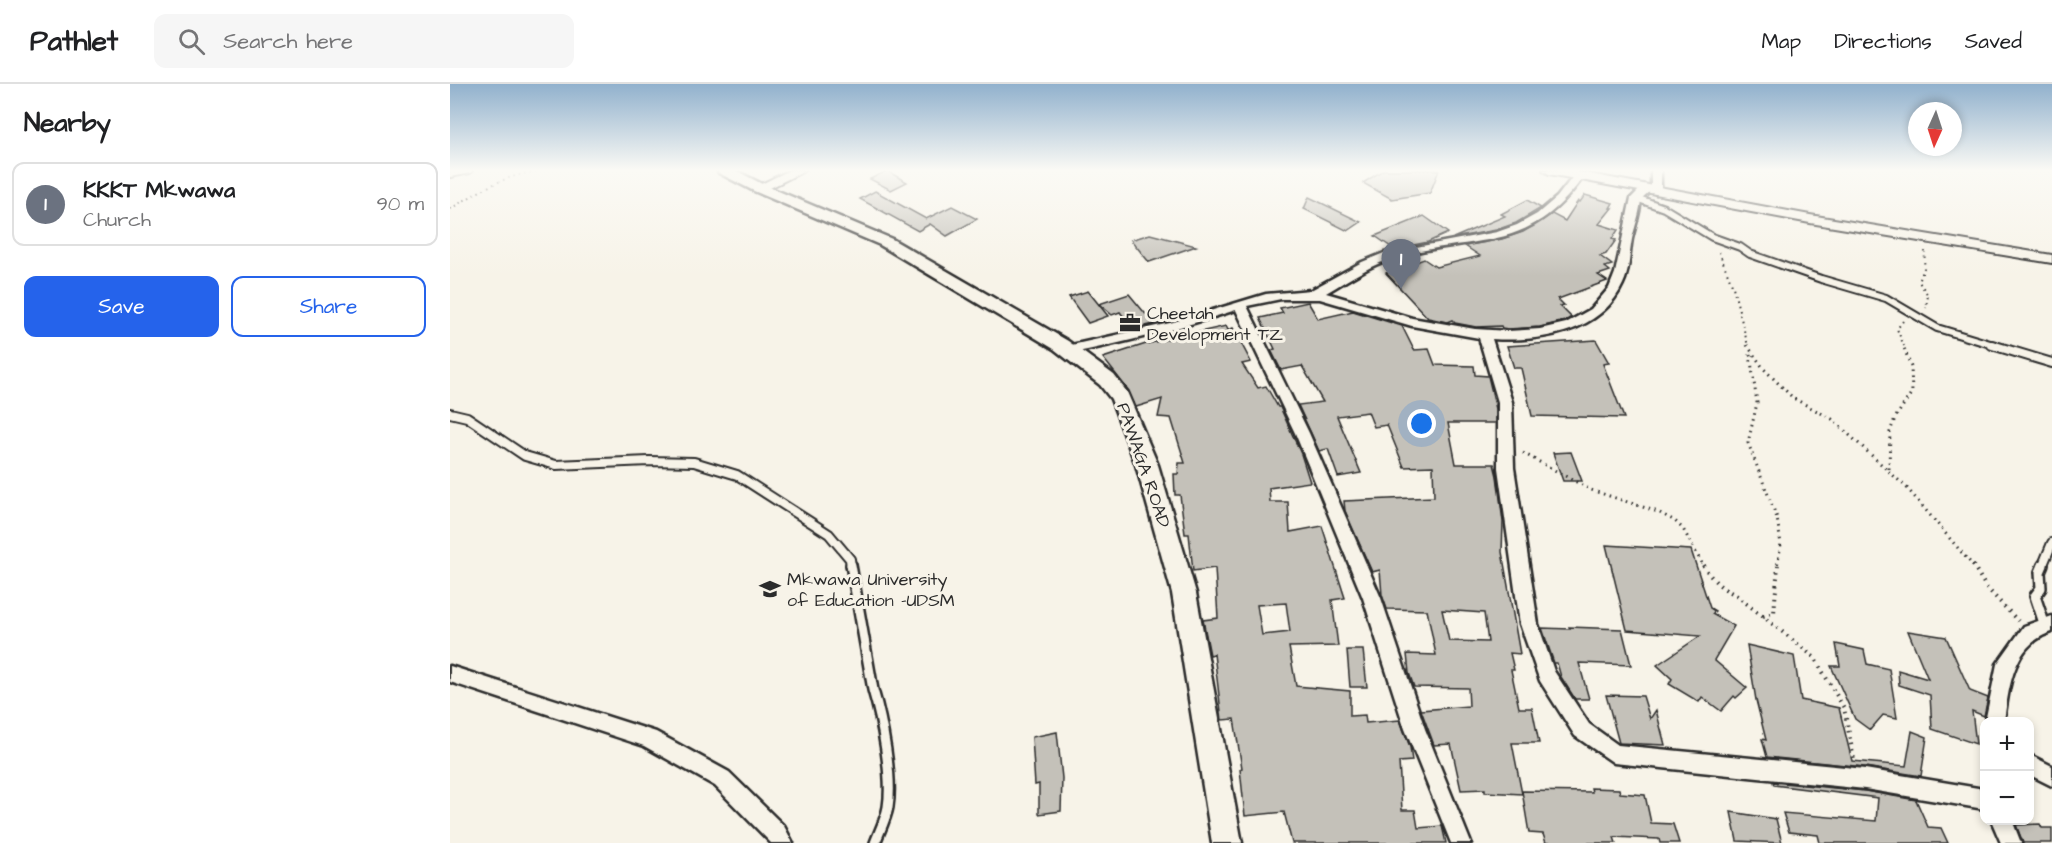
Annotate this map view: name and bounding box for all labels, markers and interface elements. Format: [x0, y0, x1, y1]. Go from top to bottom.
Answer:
search box [154, 14, 574, 68]
text: Pathlet [30, 22, 118, 61]
icon: search [175, 25, 208, 58]
text: Search here [223, 26, 353, 57]
text: Map [1761, 27, 1801, 56]
text: Directions [1834, 27, 1932, 56]
text: Saved [1965, 27, 2022, 56]
north arrow [1908, 102, 1962, 156]
text: Nearby [24, 105, 111, 141]
text: KKKT Mkwawa [83, 175, 235, 206]
text: 1 [44, 190, 47, 218]
text: 90 m [376, 190, 424, 218]
text: Church [83, 206, 151, 234]
pin: 1 [1382, 240, 1420, 289]
button: Save [24, 276, 219, 337]
button: Share [231, 276, 426, 337]
place label: Cheetah Development TZ [1147, 301, 1283, 347]
office icon: Cheetah Development TZ [1118, 311, 1142, 335]
street label: PAWAGA ROAD [1110, 399, 1177, 531]
your location [1407, 409, 1436, 438]
place label: Mkwawa University of Education -UDSM [787, 567, 955, 613]
school or university icon: Mkwawa University of Education -UDSM [758, 577, 782, 601]
map controls [1980, 717, 2034, 825]
button: + [1980, 717, 2034, 771]
button: − [1980, 771, 2034, 825]

